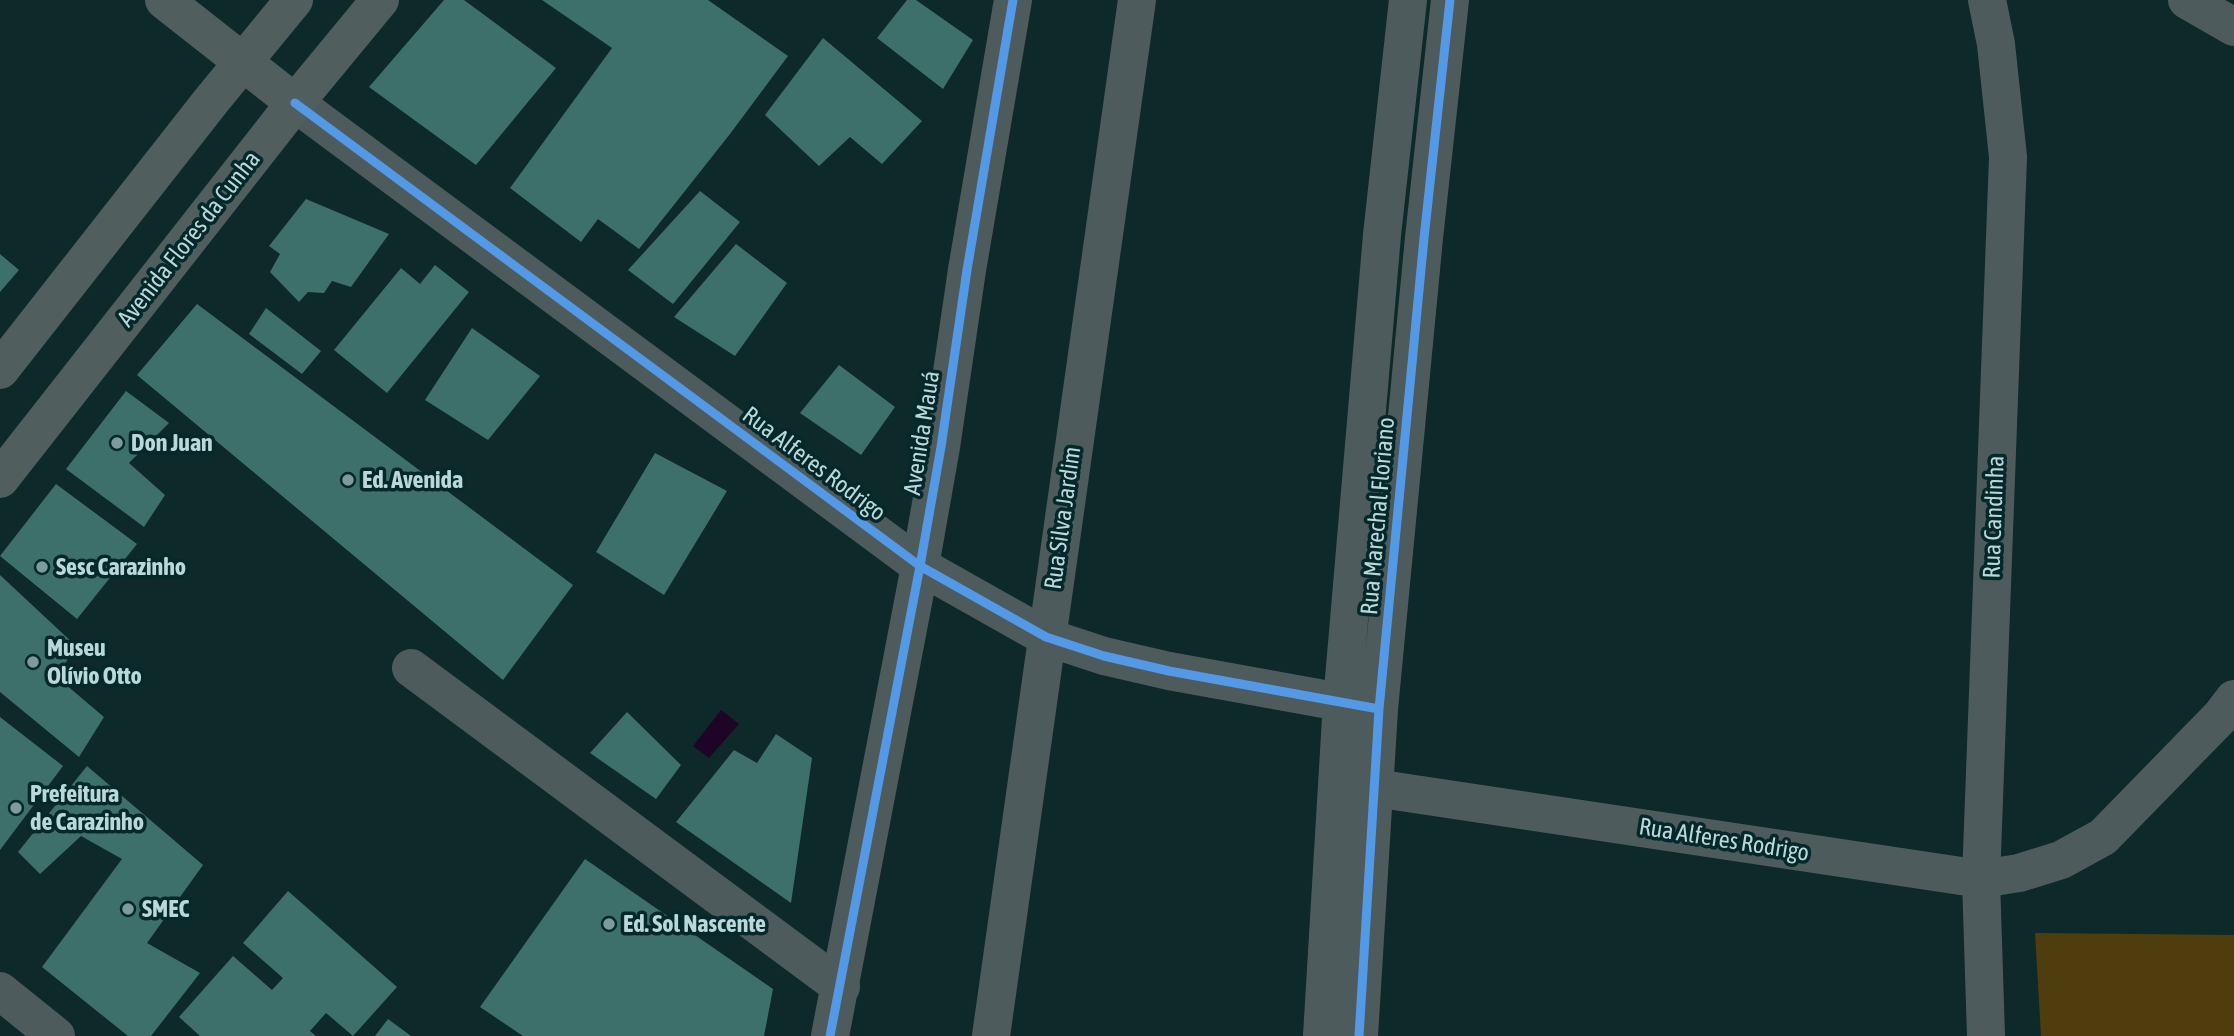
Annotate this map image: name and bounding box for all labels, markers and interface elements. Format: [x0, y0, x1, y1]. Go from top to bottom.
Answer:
street label: Avenida Flores da Cunha [112, 146, 266, 332]
street label: Avenida Mauá [898, 369, 946, 497]
street label: Rua Alferes Rodrigo [737, 401, 891, 527]
street label: Rua Marechal Floriano [1355, 416, 1401, 616]
place label: Don Juan [131, 429, 213, 457]
marker: Don Juan [109, 435, 125, 451]
street label: Rua Silva Jardim [1039, 445, 1087, 591]
street label: Rua Candinha [1977, 455, 2011, 579]
place label: Ed. Avenida [362, 466, 463, 494]
marker: Ed. Avenida [340, 472, 356, 488]
place label: Sesc Carazinho [56, 553, 186, 581]
marker: Sesc Carazinho [34, 559, 50, 575]
place label: Museu Olívio Otto [47, 634, 142, 690]
marker: Museu Olívio Otto [25, 654, 41, 670]
place label: Prefeitura de Carazinho [30, 780, 144, 836]
marker: Prefeitura de Carazinho [8, 800, 24, 816]
street label: Rua Alferes Rodrigo [1637, 812, 1811, 868]
place label: SMEC [142, 895, 189, 923]
marker: SMEC [120, 901, 136, 917]
place label: Ed. Sol Nascente [623, 910, 766, 938]
marker: Ed. Sol Nascente [601, 916, 617, 932]

